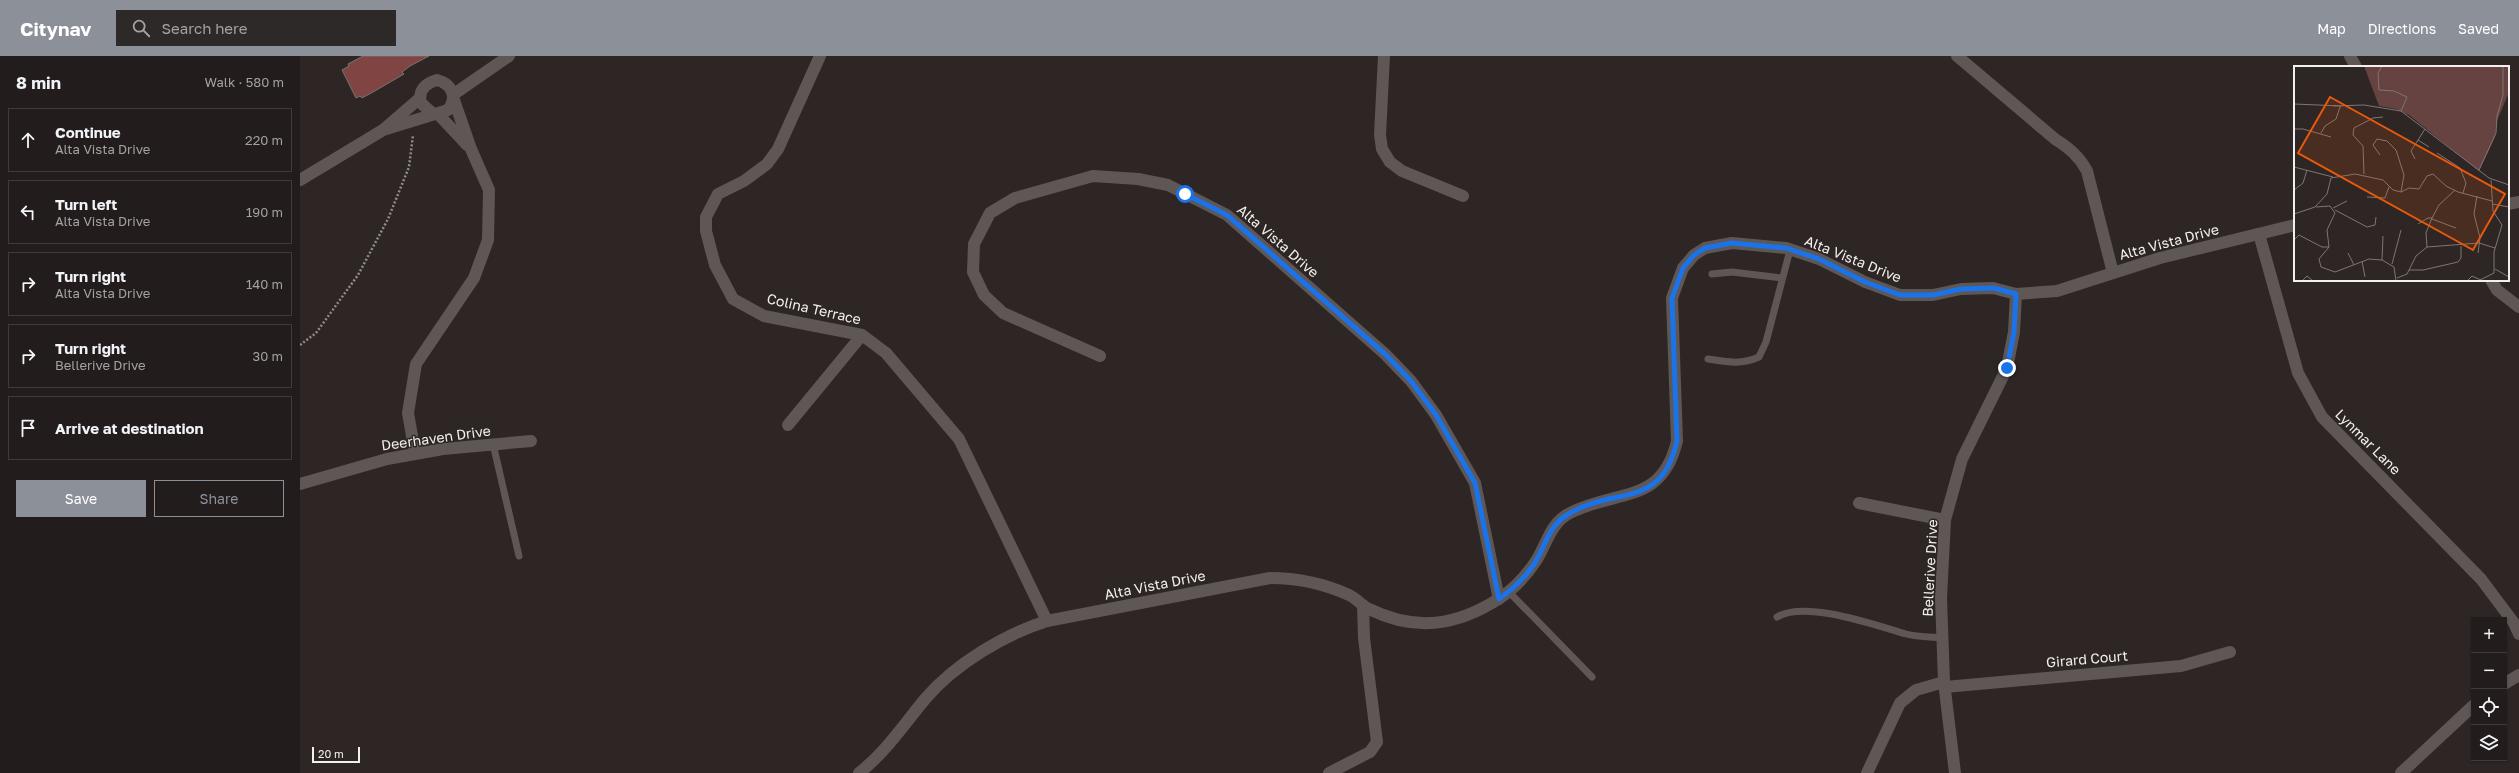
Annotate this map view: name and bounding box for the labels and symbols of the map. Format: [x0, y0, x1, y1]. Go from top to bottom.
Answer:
inset map [2294, 66, 2509, 281]
route start [1176, 185, 1194, 203]
street label: Alta Vista Drive [1234, 201, 1323, 281]
street label: Alta Vista Drive [2117, 220, 2221, 263]
street label: Alta Vista Drive [1802, 231, 1904, 286]
street label: Colina Terrace [765, 289, 863, 328]
route end [1998, 359, 2016, 377]
street label: Lynmar Lane [2332, 405, 2405, 478]
street label: Deerhaven Drive [380, 421, 492, 454]
street label: Bellerive Drive [1918, 519, 1941, 617]
street label: Alta Vista Drive [1103, 566, 1207, 603]
street label: Girard Court [2045, 646, 2129, 671]
scale bar [312, 745, 360, 764]

